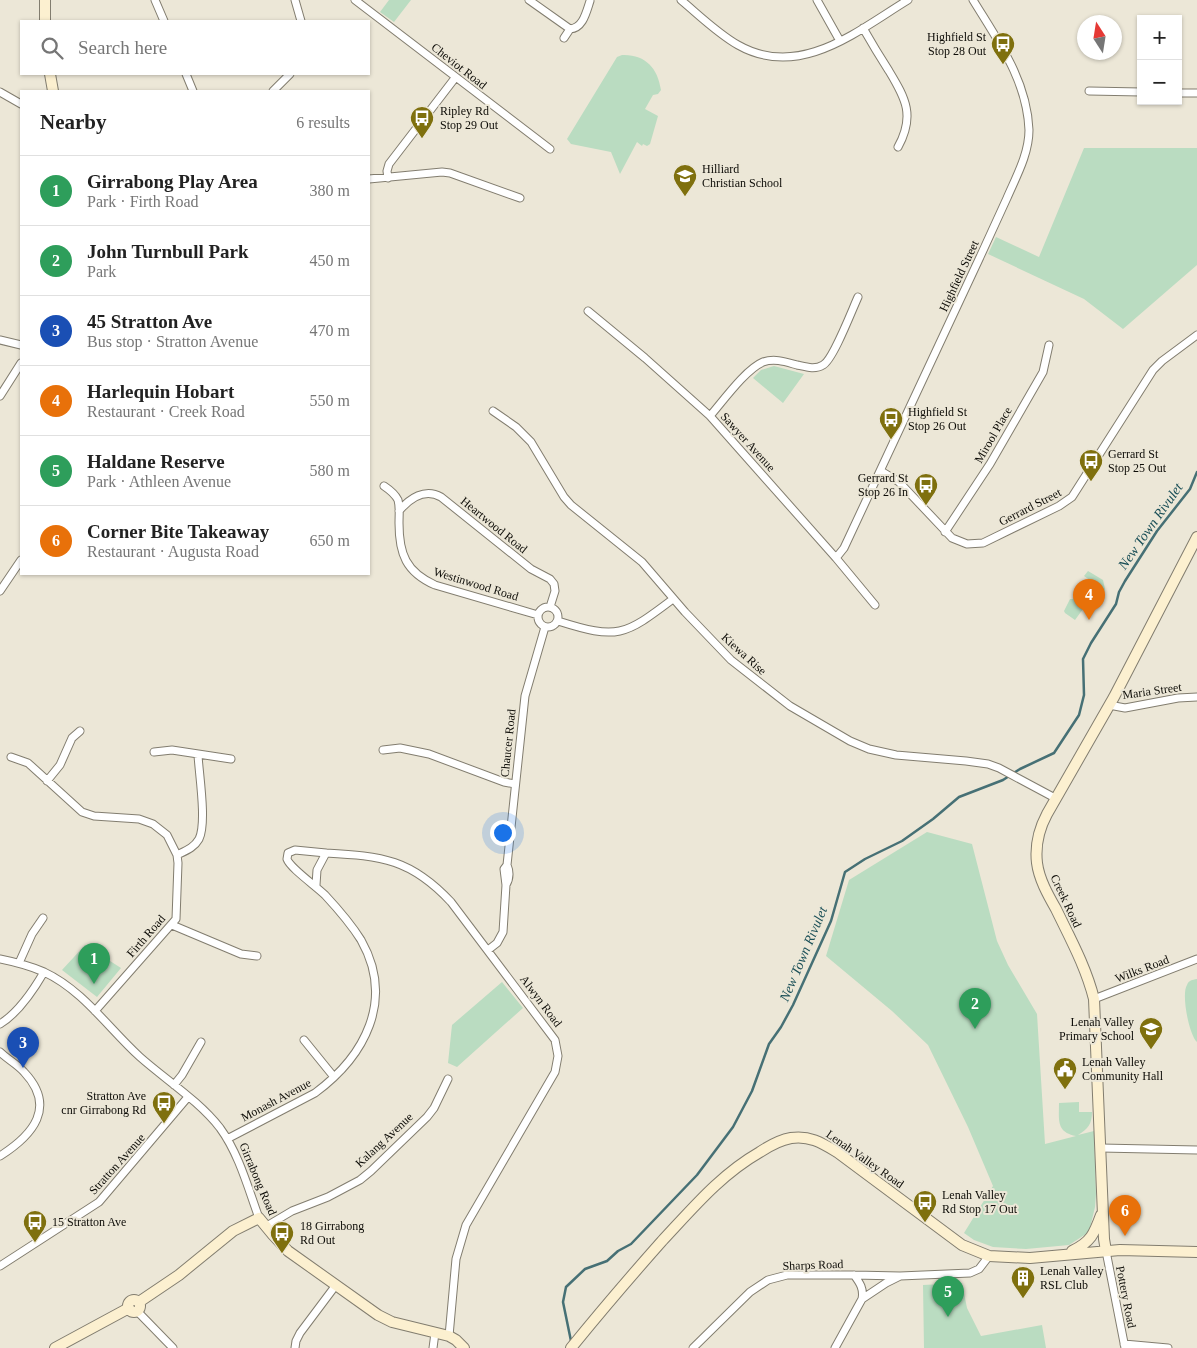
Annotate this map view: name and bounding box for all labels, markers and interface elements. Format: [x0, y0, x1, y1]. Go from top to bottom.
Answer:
north arrow [1077, 15, 1122, 60]
map controls [1137, 15, 1182, 105]
button: + [1137, 15, 1182, 60]
search box [20, 20, 370, 75]
place label: Highfield St Stop 28 Out [927, 30, 987, 58]
bus stop icon: Highfield St Stop 28 Out [990, 31, 1016, 65]
icon: search [38, 34, 66, 62]
text: Search here [78, 37, 167, 58]
street label: Cheviot Road [429, 40, 489, 92]
button: − [1137, 60, 1182, 105]
place label: Ripley Rd Stop 29 Out [440, 104, 499, 132]
bus stop icon: Ripley Rd Stop 29 Out [409, 105, 435, 139]
text: Nearby [40, 110, 107, 134]
text: 6 results [296, 114, 350, 131]
place label: Hilliard Christian School [702, 162, 783, 190]
school or university icon: Hilliard Christian School [672, 163, 698, 197]
text: Girrabong Play Area [87, 171, 258, 192]
text: 1 [52, 182, 60, 199]
text: 380 m [310, 182, 350, 199]
text: Park · Firth Road [87, 193, 199, 210]
street label: Highfield Street [936, 238, 982, 314]
text: John Turnbull Park [87, 241, 249, 262]
text: 2 [52, 252, 60, 269]
text: 450 m [310, 252, 350, 269]
text: Park [87, 263, 116, 280]
text: 45 Stratton Ave [87, 311, 212, 332]
text: 3 [52, 322, 60, 339]
text: 470 m [310, 322, 350, 339]
text: Bus stop · Stratton Avenue [87, 333, 258, 350]
text: Harlequin Hobart [87, 381, 234, 402]
text: 4 [52, 392, 60, 409]
text: 550 m [310, 392, 350, 409]
text: Restaurant · Creek Road [87, 403, 245, 420]
place label: Highfield St Stop 26 Out [908, 405, 968, 433]
street label: Mirool Place [971, 405, 1015, 465]
bus stop icon: Highfield St Stop 26 Out [878, 406, 904, 440]
street label: Sawyer Avenue [718, 410, 778, 474]
place label: Gerrard St Stop 25 Out [1108, 447, 1167, 475]
bus stop icon: Gerrard St Stop 25 Out [1078, 448, 1104, 482]
text: Haldane Reserve [87, 451, 225, 472]
text: 5 [52, 462, 60, 479]
text: 580 m [310, 462, 350, 479]
place label: Gerrard St Stop 26 In [858, 471, 909, 499]
bus stop icon: Gerrard St Stop 26 In [913, 472, 939, 506]
text: Park · Athleen Avenue [87, 473, 231, 490]
water label: New Town Rivulet [1115, 480, 1186, 573]
street label: Gerrard Street [996, 485, 1064, 529]
street label: Heartwood Road [458, 494, 530, 556]
text: Corner Bite Takeaway [87, 521, 269, 542]
text: 6 [52, 532, 60, 549]
text: 650 m [310, 532, 350, 549]
text: Restaurant · Augusta Road [87, 543, 259, 560]
street label: Westinwood Road [432, 564, 520, 604]
pin: 4 [1073, 579, 1105, 620]
street label: Kiewa Rise [719, 630, 769, 678]
street label: Maria Street [1121, 680, 1183, 702]
street label: Chaucer Road [497, 708, 519, 778]
your location [490, 820, 516, 846]
street label: Creek Road [1048, 872, 1084, 930]
water label: New Town Rivulet [776, 904, 831, 1005]
street label: Firth Road [124, 912, 168, 960]
pin: 1 [78, 943, 110, 984]
street label: Wilks Road [1113, 952, 1171, 986]
street label: Alwyn Road [517, 972, 565, 1030]
pin: 2 [959, 988, 991, 1029]
place label: Lenah Valley Primary School [1059, 1015, 1135, 1043]
school or university icon: Lenah Valley Primary School [1138, 1016, 1164, 1050]
pin: 3 [7, 1027, 39, 1068]
place label: Lenah Valley Community Hall [1082, 1055, 1164, 1083]
public building icon: Lenah Valley Community Hall [1052, 1056, 1078, 1090]
street label: Monash Avenue [239, 1076, 313, 1124]
place label: Stratton Ave cnr Girrabong Rd [61, 1089, 146, 1117]
bus stop icon: Stratton Ave cnr Girrabong Rd [151, 1090, 177, 1124]
street label: Kalang Avenue [352, 1110, 416, 1170]
street label: Lenah Valley Road [823, 1127, 907, 1191]
street label: Stratton Avenue [86, 1131, 148, 1197]
street label: Girrabong Road [236, 1141, 280, 1217]
place label: Lenah Valley Rd Stop 17 Out [942, 1188, 1018, 1216]
bus stop icon: Lenah Valley Rd Stop 17 Out [912, 1189, 938, 1223]
pin: 6 [1109, 1195, 1141, 1236]
bus stop icon: 15 Stratton Ave [22, 1209, 48, 1243]
place label: 15 Stratton Ave [52, 1215, 126, 1229]
place label: 18 Girrabong Rd Out [300, 1219, 364, 1247]
bus stop icon: 18 Girrabong Rd Out [269, 1220, 295, 1254]
street label: Sharps Road [782, 1257, 844, 1273]
place label: Lenah Valley RSL Club [1040, 1264, 1103, 1292]
building icon: Lenah Valley RSL Club [1010, 1265, 1036, 1299]
street label: Pottery Road [1113, 1265, 1139, 1329]
pin: 5 [932, 1276, 964, 1317]

